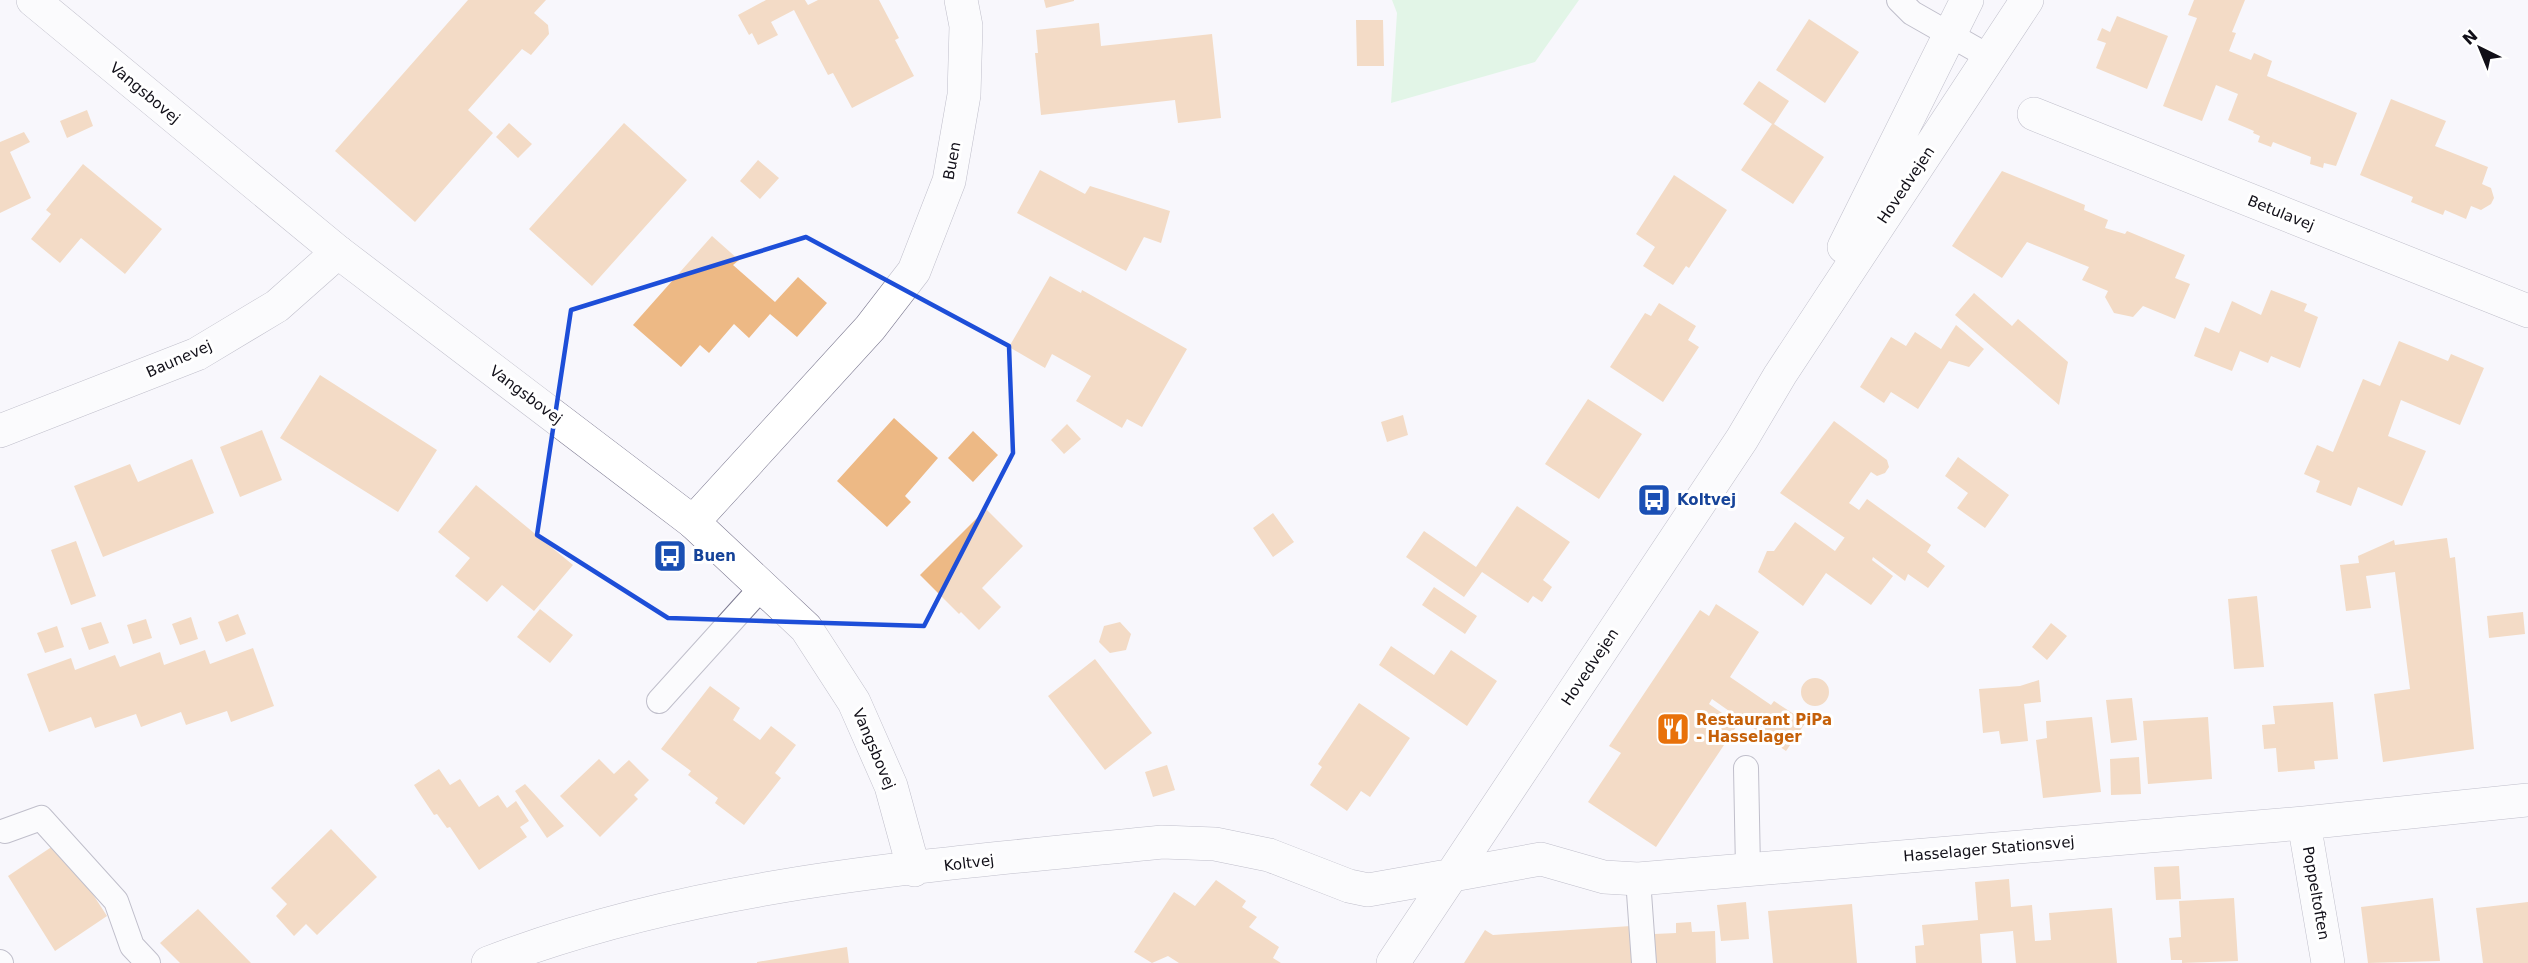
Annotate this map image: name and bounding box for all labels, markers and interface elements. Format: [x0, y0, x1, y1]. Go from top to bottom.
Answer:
north arrow [2450, 18, 2510, 78]
text: N [2459, 26, 2481, 49]
street label: Vangsbovej [106, 58, 184, 128]
street label: Buen [939, 140, 965, 182]
street label: Hovedvejen [1874, 143, 1938, 227]
street label: Betulavej [2245, 191, 2317, 235]
street label: Baunevej [143, 337, 215, 381]
street label: Vangsbovej [486, 362, 566, 428]
bus stop icon: Koltvej [1636, 482, 1672, 518]
place label: Koltvej [1677, 491, 1736, 509]
bus stop icon: Buen [652, 538, 688, 574]
place label: Buen [693, 547, 736, 565]
street label: Hovedvejen [1558, 625, 1622, 709]
street label: Vangsbovej [849, 706, 899, 792]
restaurant icon: Restaurant PiPa - Hasselager [1655, 711, 1691, 747]
place label: Restaurant PiPa - Hasselager [1696, 711, 1832, 746]
street label: Hasselager Stationsvej [1903, 833, 2075, 865]
street label: Poppeltoften [2299, 845, 2333, 941]
street label: Koltvej [943, 851, 995, 875]

